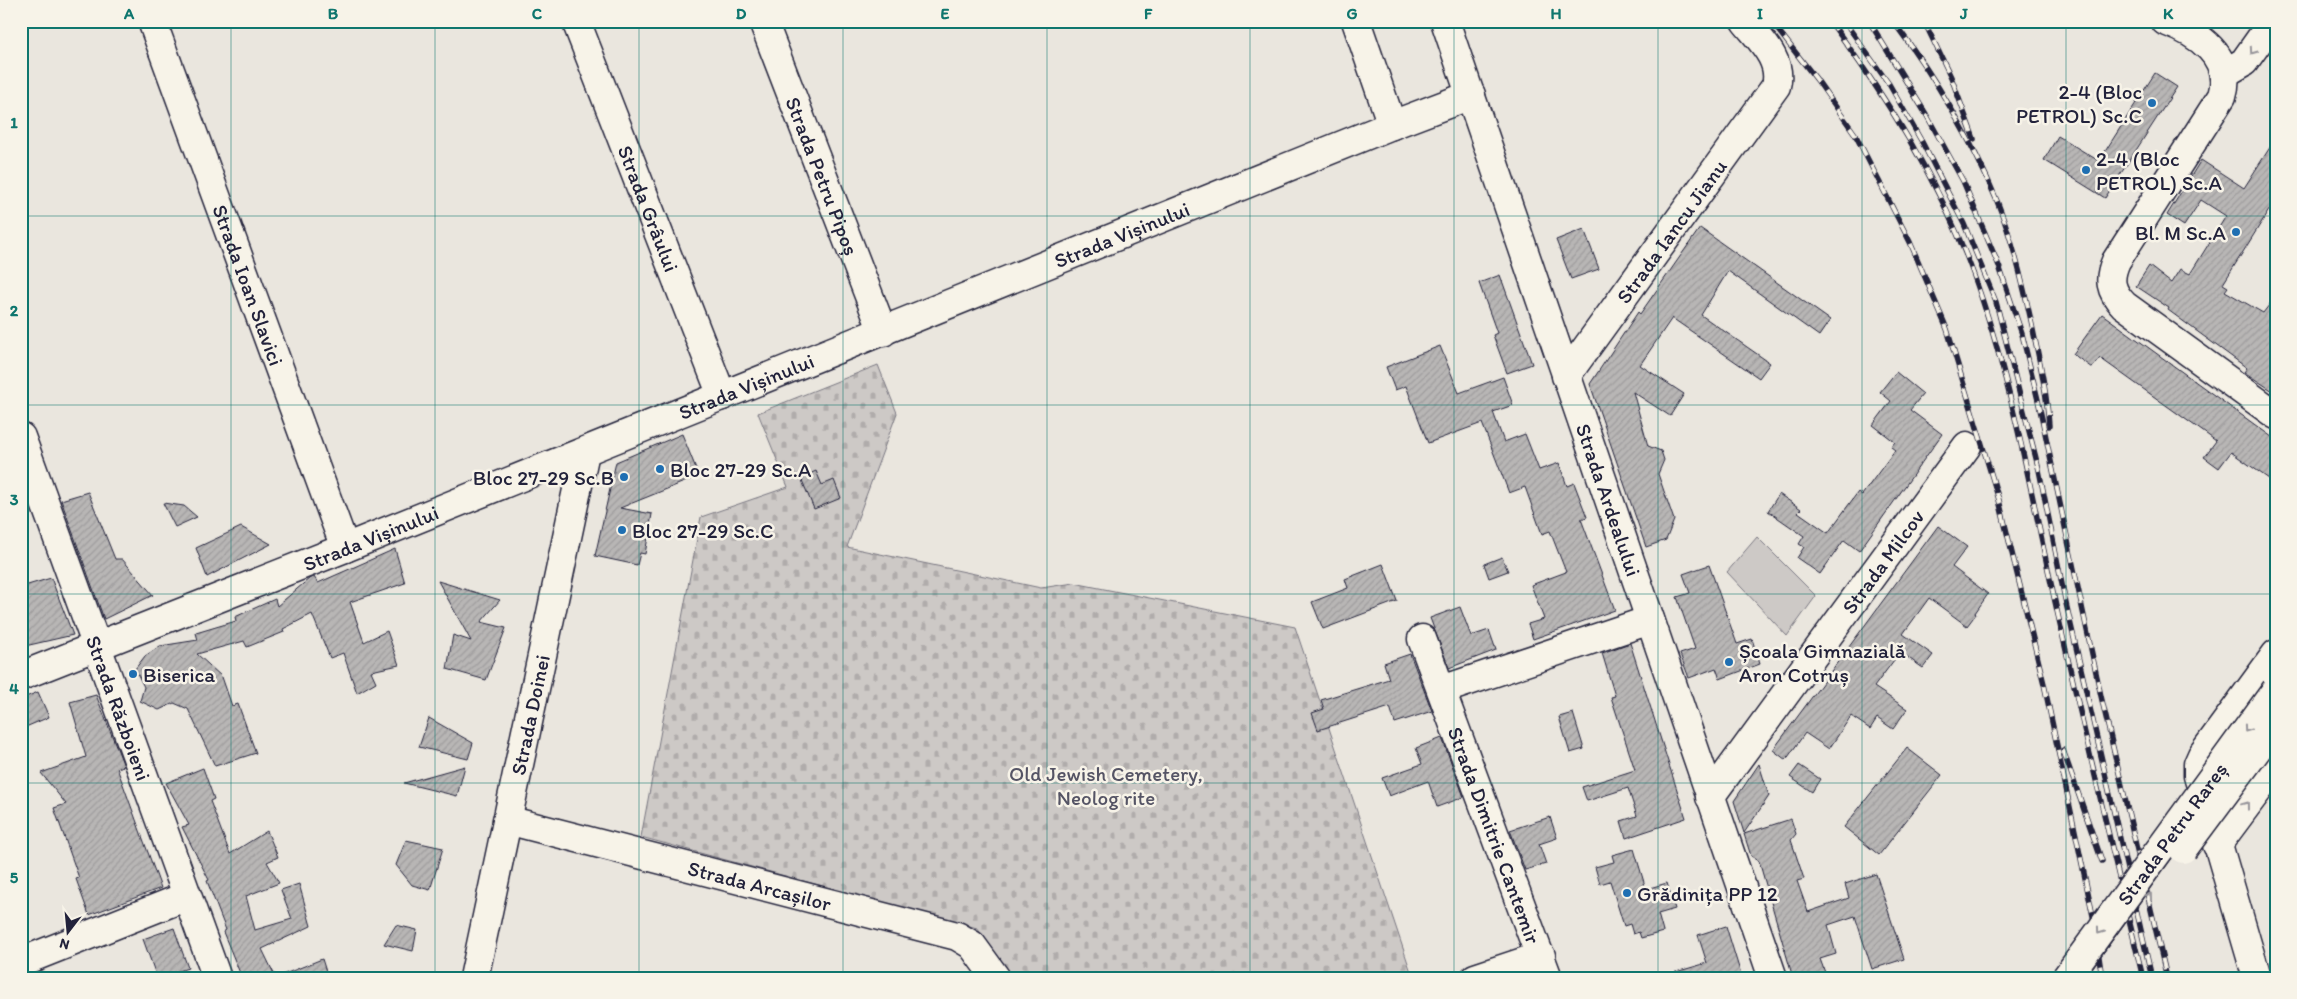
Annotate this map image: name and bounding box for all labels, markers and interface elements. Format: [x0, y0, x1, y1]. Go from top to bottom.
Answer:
text: A [123, 4, 135, 23]
text: B [328, 4, 339, 23]
text: C [532, 4, 543, 23]
text: D [736, 4, 747, 23]
text: E [941, 4, 950, 23]
text: F [1144, 4, 1153, 23]
text: G [1346, 4, 1358, 23]
text: H [1550, 4, 1562, 23]
text: I [1757, 4, 1763, 23]
text: J [1959, 4, 1968, 23]
text: K [2163, 4, 2174, 23]
one-way arrow [2250, 45, 2259, 55]
place label: 2-4 (Bloc PETROL) Sc.C [2016, 79, 2142, 128]
street label: Strada Petru Pipoș [781, 93, 865, 259]
marker: 2-4 (Bloc PETROL) Sc.C [2146, 97, 2158, 109]
text: 1 [10, 113, 18, 132]
street label: Strada Grâului [613, 142, 685, 275]
place label: 2-4 (Bloc PETROL) Sc.A [2096, 146, 2222, 195]
street label: Strada Iancu Jianu [1610, 154, 1732, 308]
marker: 2-4 (Bloc PETROL) Sc.A [2080, 164, 2092, 176]
street label: Strada Vișinului [1050, 196, 1193, 273]
street label: Strada Ioan Slavici [208, 201, 290, 369]
place label: Bl. M Sc.A [2135, 220, 2227, 245]
marker: Bl. M Sc.A [2230, 226, 2242, 238]
text: 2 [10, 301, 19, 320]
street label: Strada Vișinului [675, 347, 818, 424]
street label: Strada Ardealului [1571, 420, 1647, 579]
place label: Bloc 27-29 Sc.A [670, 457, 812, 482]
marker: Bloc 27-29 Sc.A [654, 463, 666, 475]
place label: Bloc 27-29 Sc.B [473, 465, 614, 490]
marker: Bloc 27-29 Sc.B [618, 471, 630, 483]
text: 3 [10, 490, 19, 509]
street label: Strada Vișinului [299, 499, 442, 576]
street label: Strada Milcov [1836, 504, 1929, 618]
place label: Bloc 27-29 Sc.C [632, 518, 774, 543]
marker: Bloc 27-29 Sc.C [616, 524, 628, 536]
street label: Strada Războieni [81, 632, 157, 784]
place label: Școala Gimnazială Aron Cotruș [1739, 638, 1906, 687]
street label: Strada Doinei [505, 652, 554, 777]
marker: Școala Gimnazială Aron Cotruș [1723, 656, 1735, 668]
place label: Biserica [143, 662, 215, 687]
marker: Biserica [127, 668, 139, 680]
text: 4 [9, 679, 19, 698]
street label: Strada Dimitrie Cantemir [1443, 723, 1547, 947]
one-way arrow [2244, 723, 2253, 733]
street label: Strada Petru Rareș [2111, 757, 2232, 910]
park label: Old Jewish Cemetery, Neolog rite [1009, 761, 1203, 810]
one-way arrow [2240, 801, 2249, 811]
street label: Strada Arcașilor [685, 855, 835, 916]
text: 5 [10, 868, 19, 887]
place label: Grădinița PP 12 [1637, 881, 1778, 906]
marker: Grădinița PP 12 [1621, 887, 1633, 899]
one-way arrow [2143, 892, 2152, 902]
north arrow [42, 906, 92, 956]
one-way arrow [2097, 925, 2106, 935]
text: N [58, 935, 71, 953]

